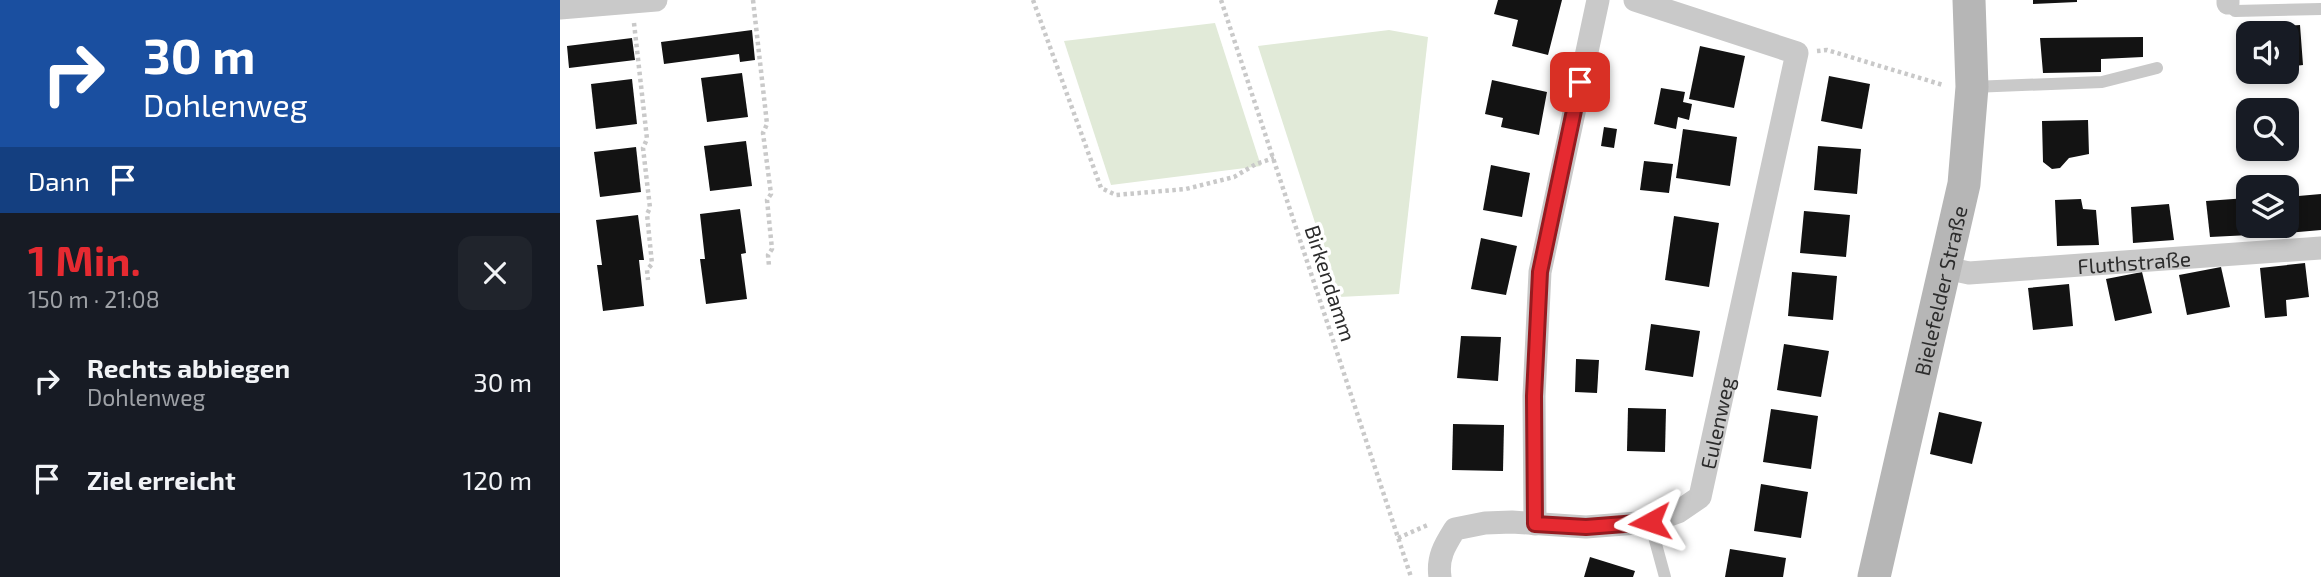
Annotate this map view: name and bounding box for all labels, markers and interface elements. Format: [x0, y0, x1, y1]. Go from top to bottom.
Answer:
map controls [2236, 21, 2299, 238]
button: sound [2236, 21, 2299, 84]
text: 30 m [143, 25, 255, 84]
icon: right [28, 28, 119, 119]
pin [1550, 52, 1610, 112]
icon: arrive [1561, 63, 1599, 101]
text: Dohlenweg [143, 85, 308, 123]
button: search [2236, 98, 2299, 161]
icon: arrive [104, 161, 142, 199]
text: Dann [28, 165, 90, 196]
button: layers [2236, 175, 2299, 238]
street label: Bielefelder Straße [1908, 203, 1971, 378]
street label: Birkendamm [1300, 222, 1362, 344]
text: 1 Min. [28, 234, 141, 284]
button: close [458, 236, 532, 310]
street label: Fluthstraße [2076, 245, 2192, 278]
text: 150 m · 21:08 [28, 285, 160, 313]
text: Rechts abbiegen [87, 352, 290, 383]
icon: right [28, 362, 66, 400]
text: 30 m [473, 366, 532, 397]
street label: Eulenweg [1694, 374, 1739, 471]
text: Dohlenweg [87, 383, 205, 411]
icon: arrive [28, 460, 66, 498]
text: Ziel erreicht [87, 464, 236, 495]
text: 120 m [463, 464, 532, 495]
position arrow [1613, 485, 1687, 559]

